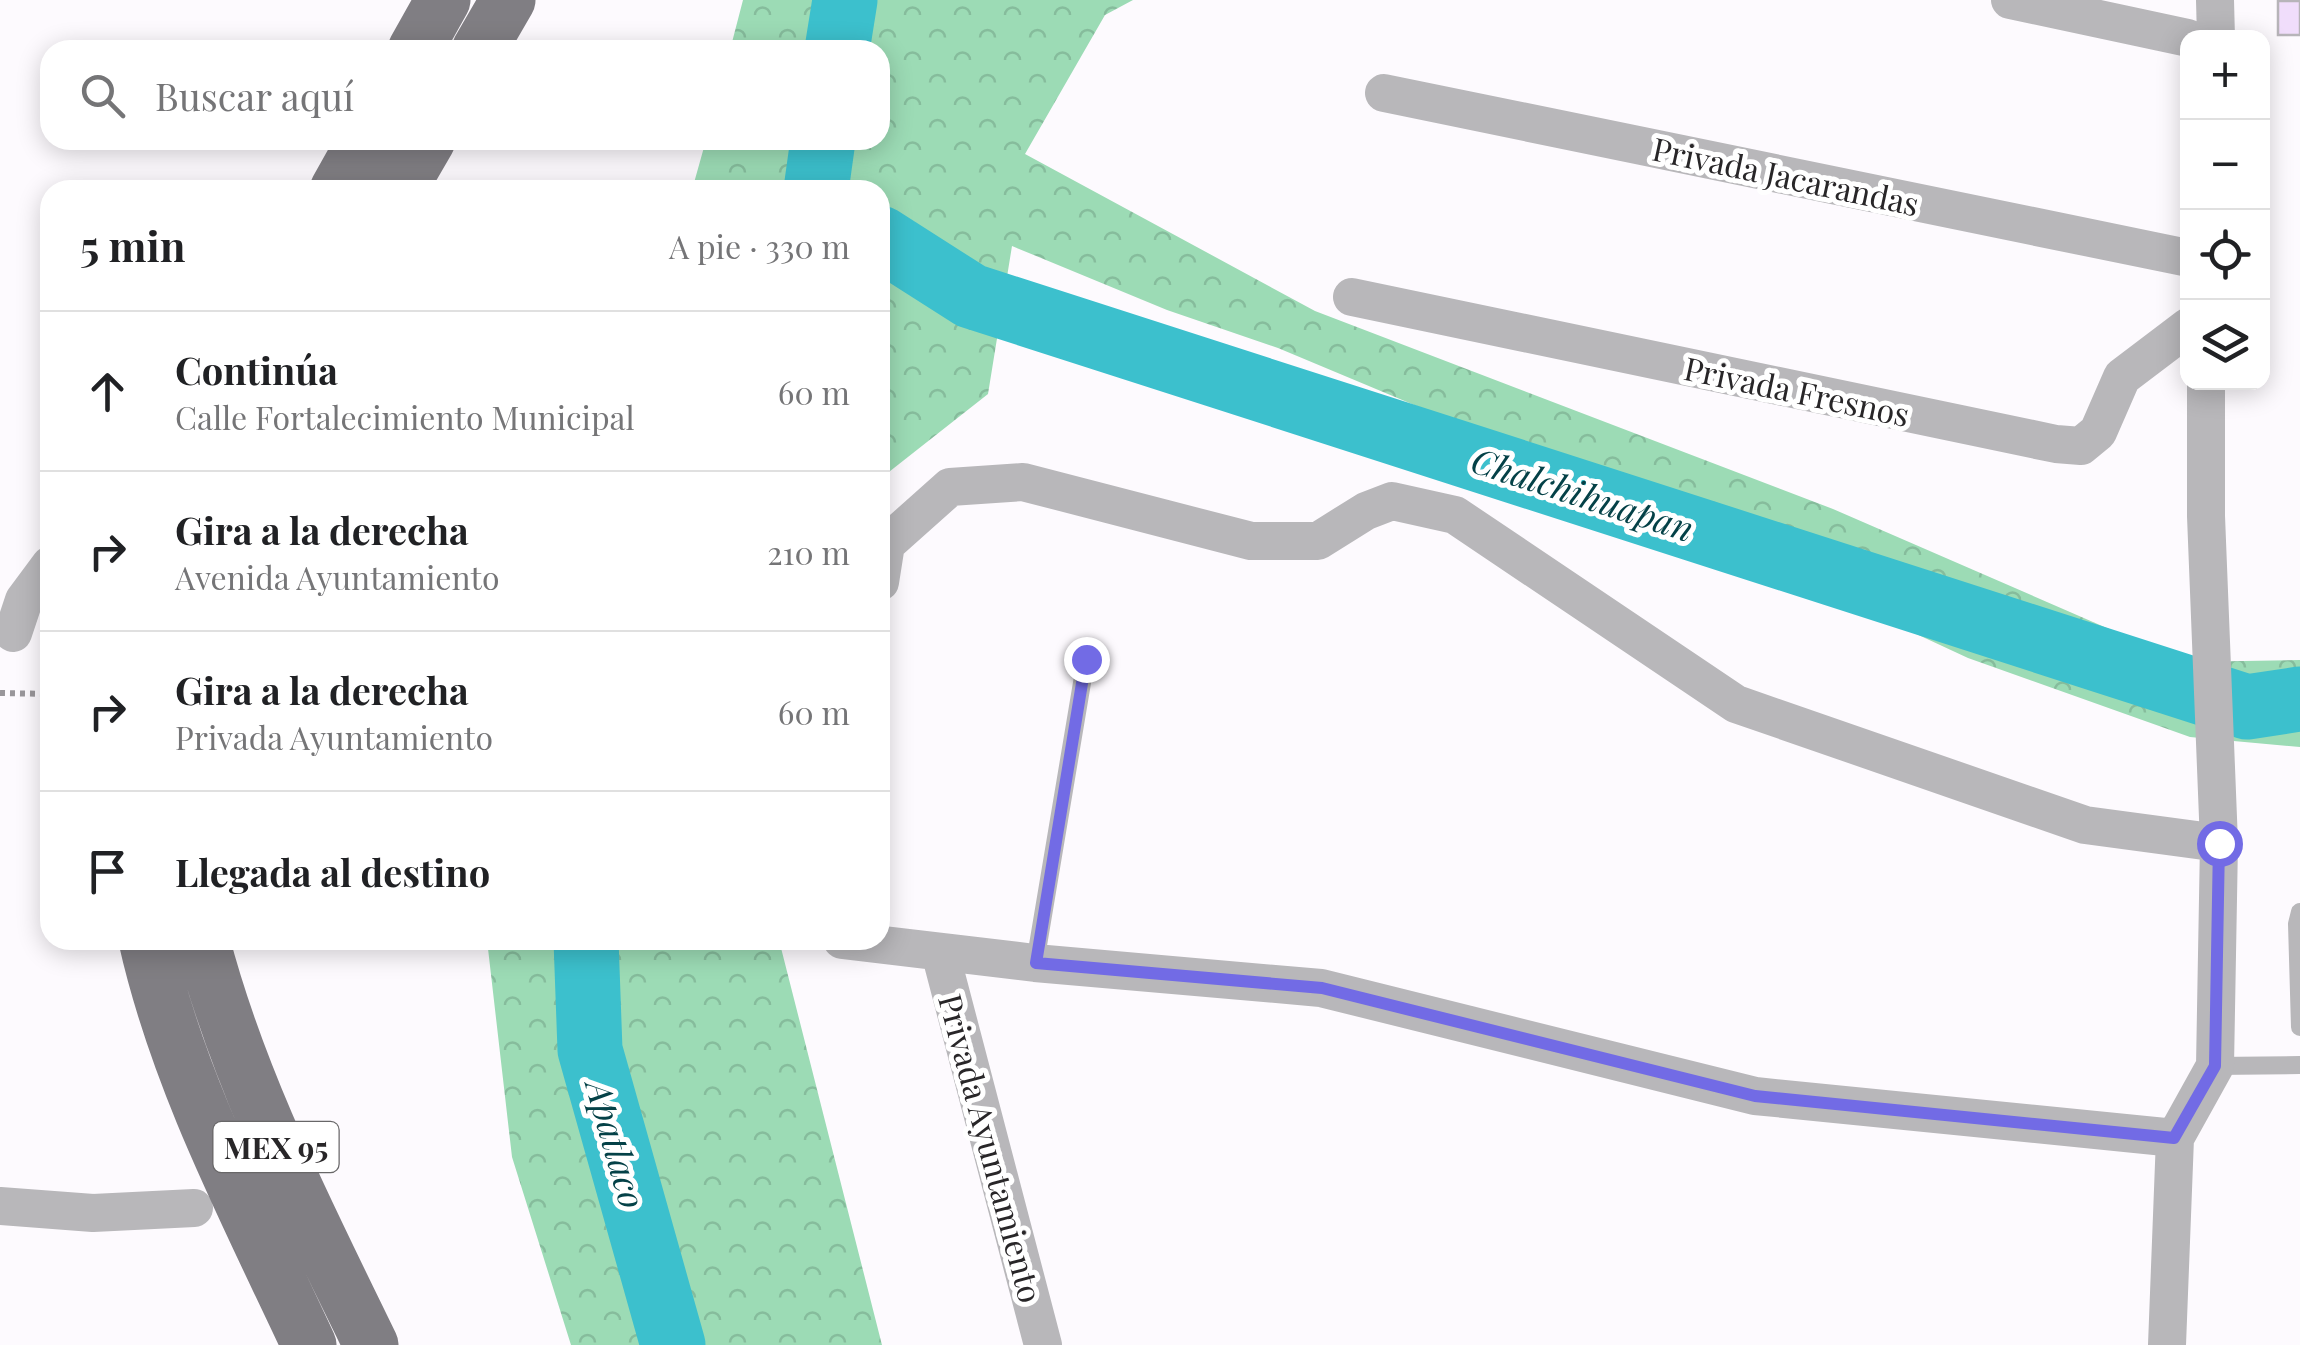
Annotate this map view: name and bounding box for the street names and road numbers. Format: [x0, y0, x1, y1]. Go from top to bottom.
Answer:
street label: Privada Jacarandas [1649, 126, 1923, 224]
street label: Privada Fresnos [1680, 345, 1914, 435]
street label: Privada Ayuntamiento [930, 989, 1054, 1307]
road number: MEX 95 [214, 1122, 338, 1172]

